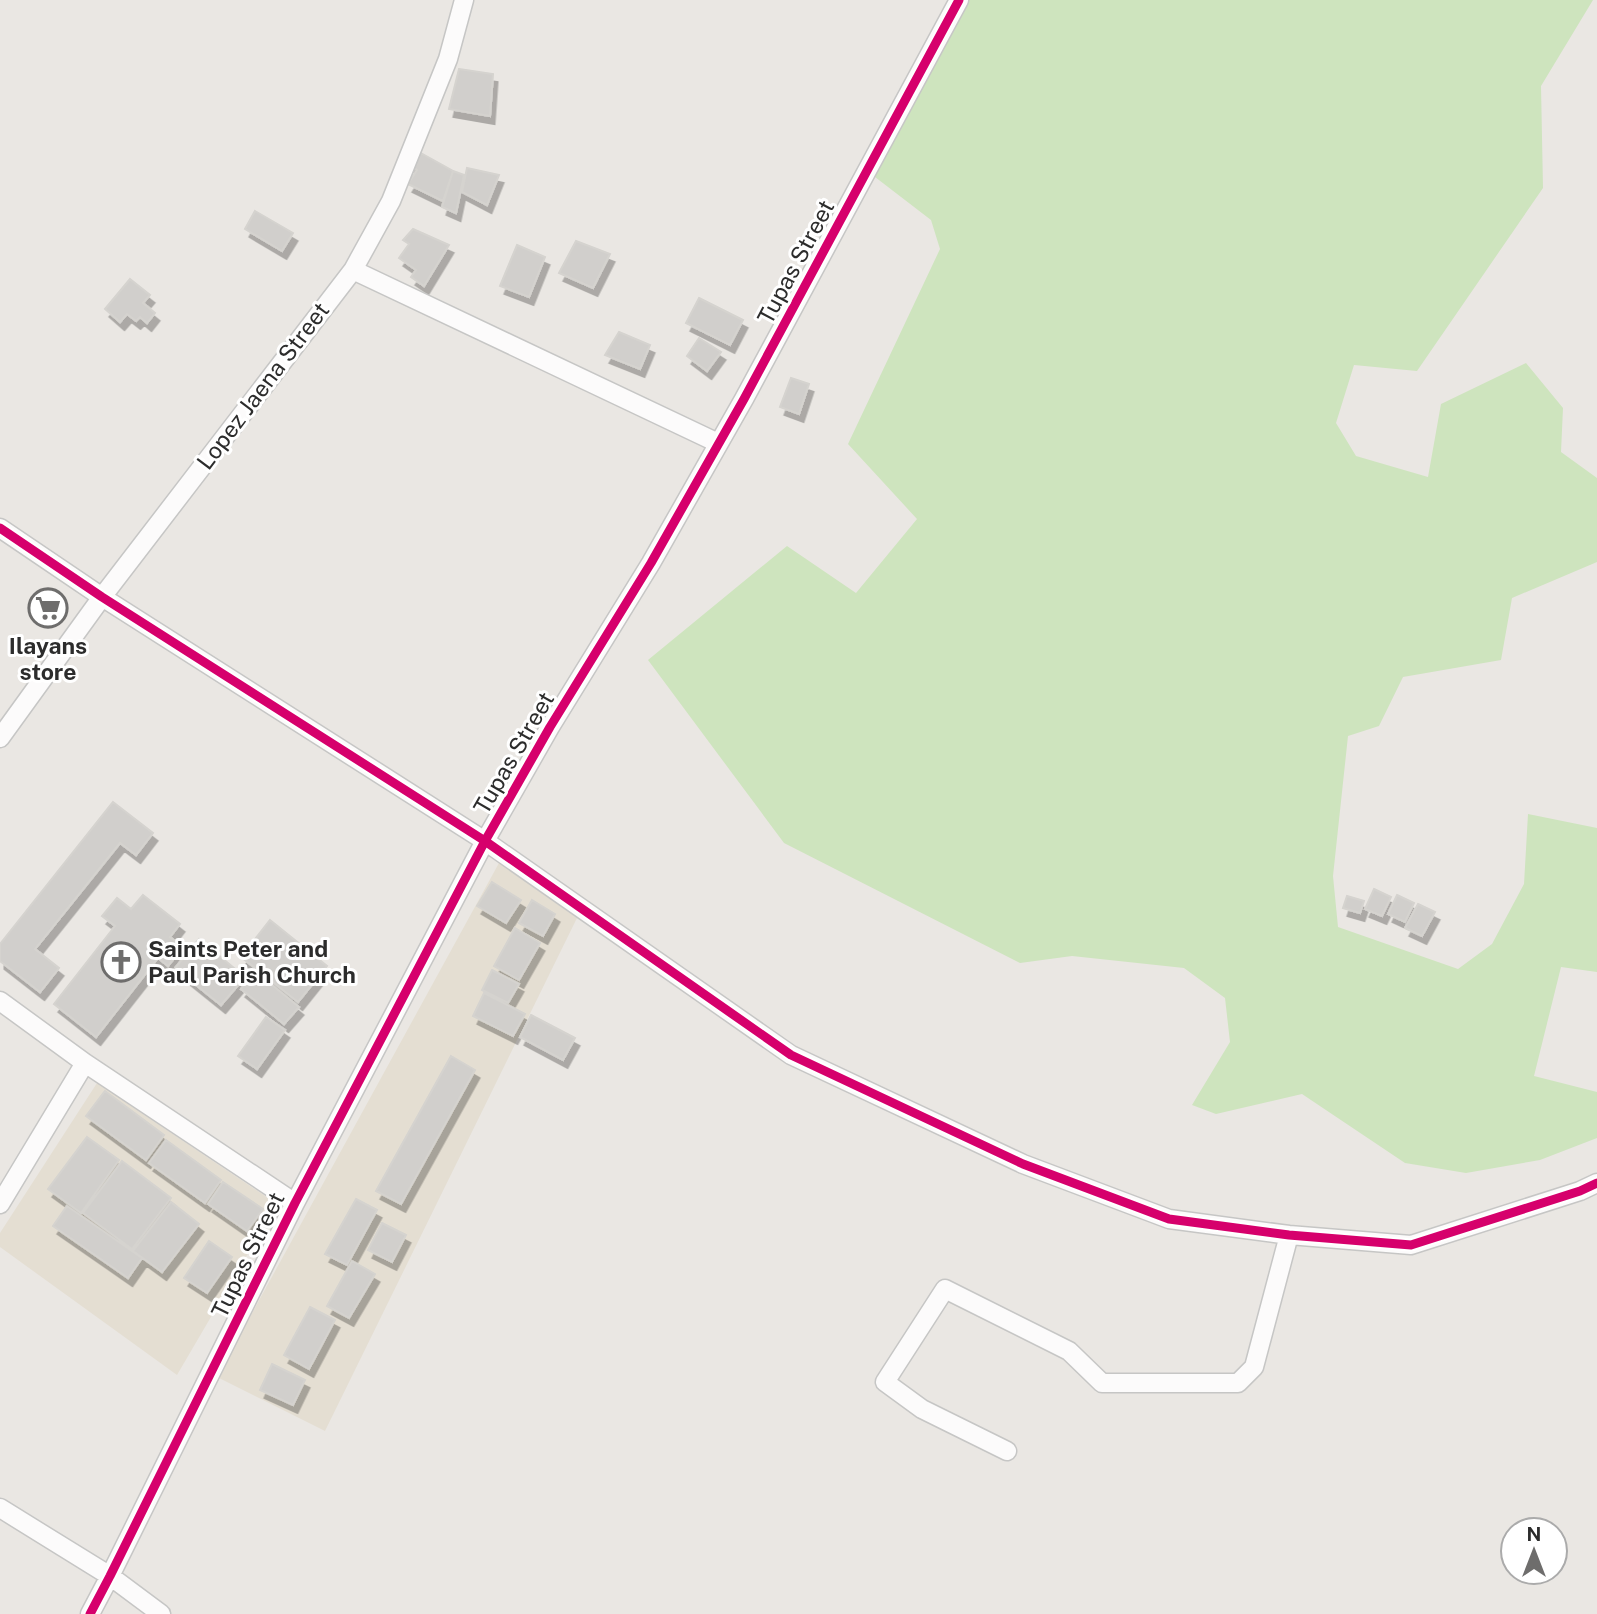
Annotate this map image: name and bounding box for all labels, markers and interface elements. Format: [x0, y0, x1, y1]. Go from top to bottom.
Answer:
street label: Tupas Street [752, 195, 839, 328]
street label: Lopez Jaena Street [191, 297, 334, 475]
supermarket icon: Ilayans store [27, 587, 69, 629]
place label: Ilayans store [9, 632, 87, 685]
street label: Tupas Street [468, 687, 559, 819]
place label: Saints Peter and Paul Parish Church [148, 935, 356, 988]
church icon: Saints Peter and Paul Parish Church [100, 941, 142, 983]
street label: Tupas Street [206, 1188, 290, 1322]
north arrow [1499, 1516, 1569, 1586]
text: N [1527, 1523, 1541, 1545]

